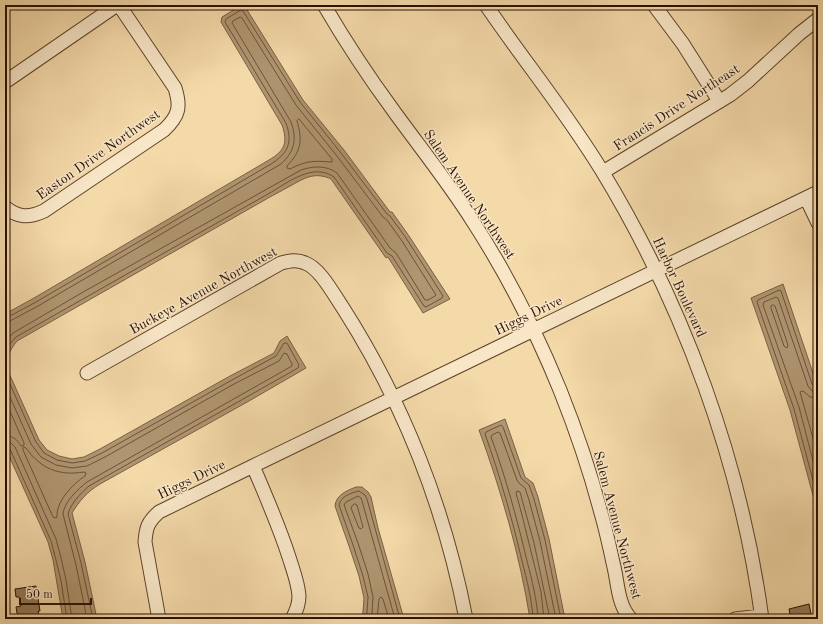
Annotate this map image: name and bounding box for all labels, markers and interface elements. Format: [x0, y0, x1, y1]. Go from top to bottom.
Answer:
street label: Francis Drive Northeast [611, 62, 742, 154]
street label: Easton Drive Northwest [34, 107, 163, 203]
street label: Salem Avenue Northwest [421, 127, 518, 262]
street label: Harbor Boulevard [650, 235, 708, 340]
street label: Buckeye Avenue Northwest [127, 244, 280, 337]
street label: Higgs Drive [492, 293, 565, 338]
street label: Salem Avenue Northwest [590, 450, 644, 601]
street label: Higgs Drive [155, 457, 228, 502]
scale bar [20, 580, 91, 606]
text: 50 m [26, 588, 53, 601]

